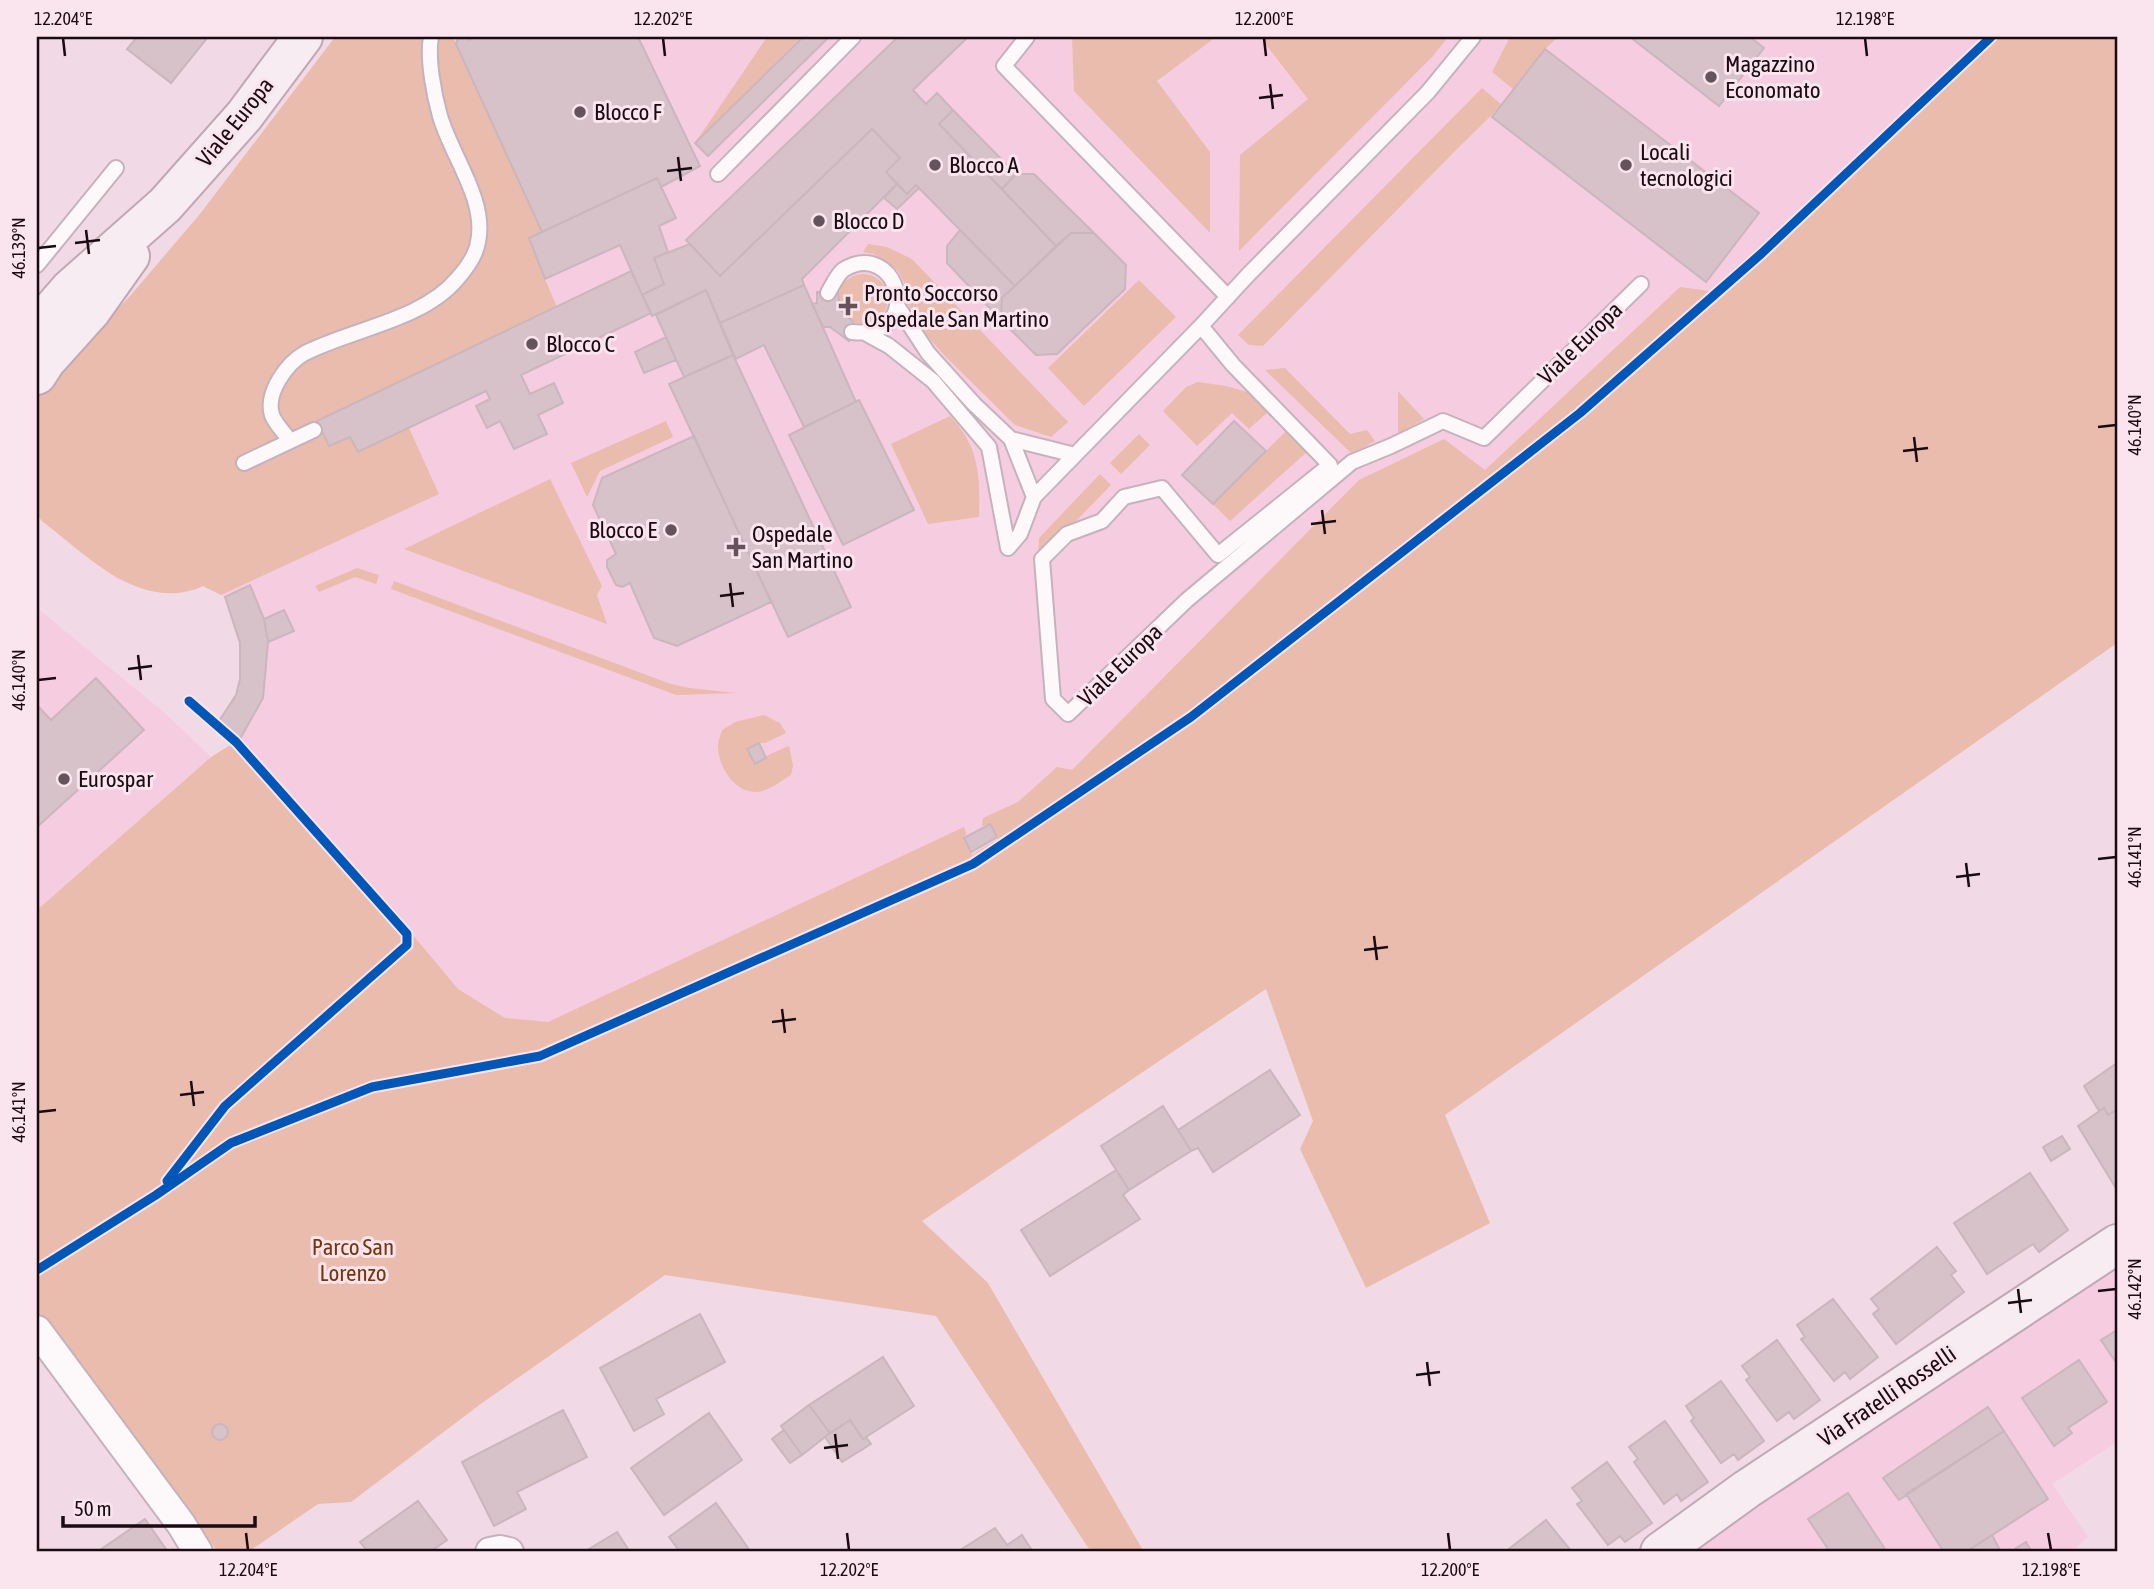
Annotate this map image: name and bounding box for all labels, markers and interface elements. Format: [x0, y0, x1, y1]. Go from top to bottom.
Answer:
text: 12.204°E [34, 8, 92, 29]
text: 12.202°E [634, 8, 692, 29]
text: 12.200°E [1235, 8, 1293, 29]
text: 12.198°E [1836, 8, 1894, 29]
place label: Magazzino Economato [1725, 51, 1821, 103]
marker: Magazzino Economato [1703, 69, 1719, 85]
street label: Viale Europa [191, 72, 279, 172]
place label: Blocco F [594, 99, 663, 125]
marker: Blocco F [572, 104, 588, 120]
place label: Locali tecnologici [1640, 139, 1733, 191]
place label: Blocco A [949, 152, 1020, 178]
marker: Blocco A [927, 157, 943, 173]
marker: Locali tecnologici [1618, 157, 1634, 173]
place label: Blocco D [833, 208, 904, 234]
marker: Blocco D [811, 213, 827, 229]
text: 46.139°N [8, 217, 29, 279]
place label: Pronto Soccorso Ospedale San Martino [864, 280, 1049, 332]
marker: Pronto Soccorso Ospedale San Martino [838, 296, 858, 316]
street label: Viale Europa [1533, 297, 1627, 389]
place label: Blocco C [546, 331, 615, 357]
marker: Blocco C [524, 336, 540, 352]
text: 46.140°N [2124, 394, 2145, 456]
place label: Blocco E [589, 517, 657, 543]
place label: Ospedale San Martino [752, 521, 853, 573]
marker: Blocco E [663, 522, 679, 538]
marker: Ospedale San Martino [726, 537, 746, 557]
street label: Viale Europa [1073, 619, 1167, 711]
text: 46.140°N [8, 649, 29, 711]
place label: Eurospar [78, 766, 154, 792]
marker: Eurospar [56, 771, 72, 787]
text: 46.141°N [2124, 826, 2145, 888]
text: 46.141°N [8, 1081, 29, 1143]
park label: Parco San Lorenzo [312, 1234, 394, 1286]
text: 46.142°N [2124, 1258, 2145, 1320]
street label: Via Fratelli Rosselli [1813, 1340, 1961, 1452]
scale bar [63, 1484, 256, 1528]
text: 50 m [74, 1496, 112, 1520]
text: 12.204°E [219, 1559, 277, 1580]
text: 12.202°E [820, 1559, 878, 1580]
text: 12.200°E [1421, 1559, 1479, 1580]
text: 12.198°E [2022, 1559, 2080, 1580]

